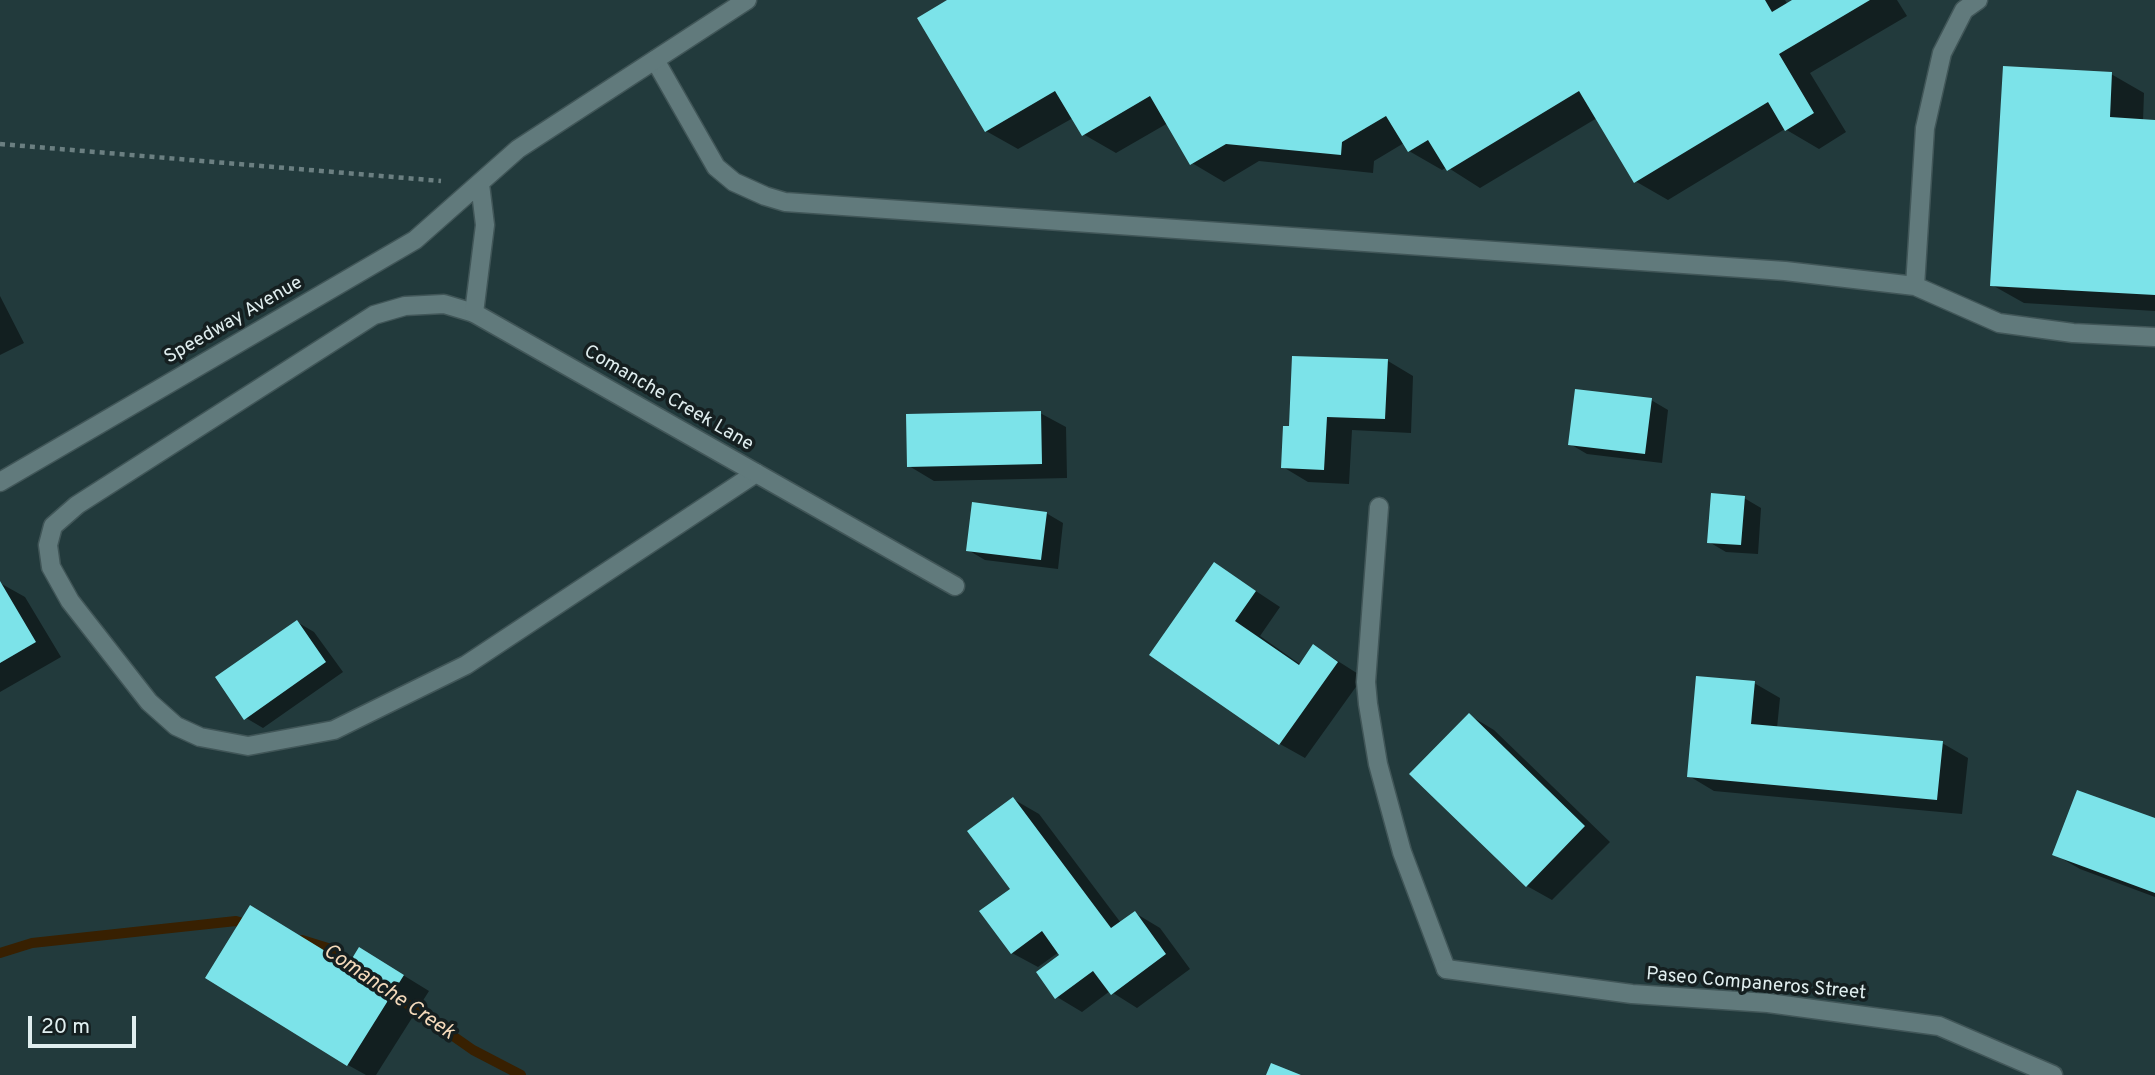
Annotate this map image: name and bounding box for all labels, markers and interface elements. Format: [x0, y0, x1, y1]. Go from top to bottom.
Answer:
street label: Speedway Avenue [161, 272, 307, 370]
street label: Comanche Creek Lane [579, 341, 757, 457]
water label: Comanche Creek [317, 940, 459, 1046]
street label: Paseo Companeros Street [1645, 964, 1867, 1006]
scale bar [32, 1002, 140, 1046]
text: 20 m [41, 1014, 90, 1041]

